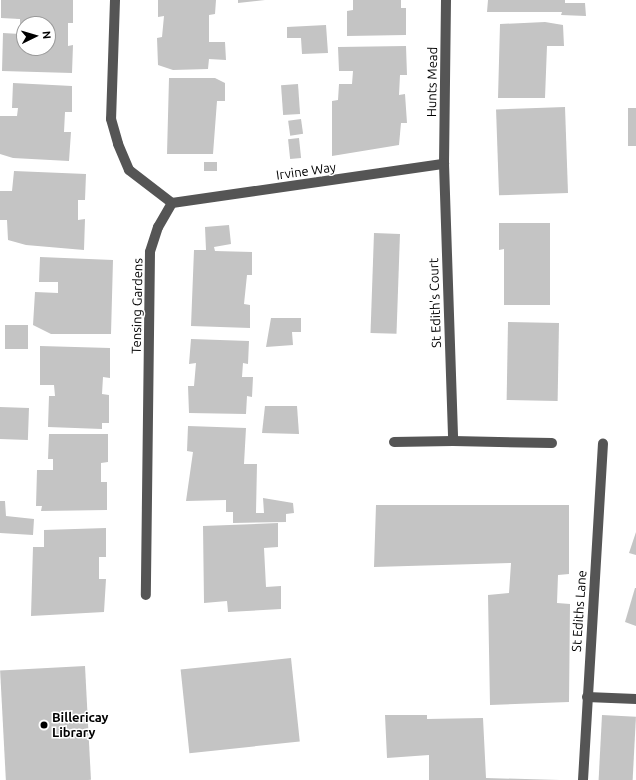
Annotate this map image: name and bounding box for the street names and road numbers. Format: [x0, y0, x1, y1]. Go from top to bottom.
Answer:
street label: Hunts Mead [424, 47, 440, 117]
street label: Irvine Way [275, 159, 337, 183]
street label: Tensing Gardens [128, 258, 146, 354]
street label: St Edith's Court [426, 258, 444, 348]
street label: St Ediths Lane [568, 570, 590, 652]

